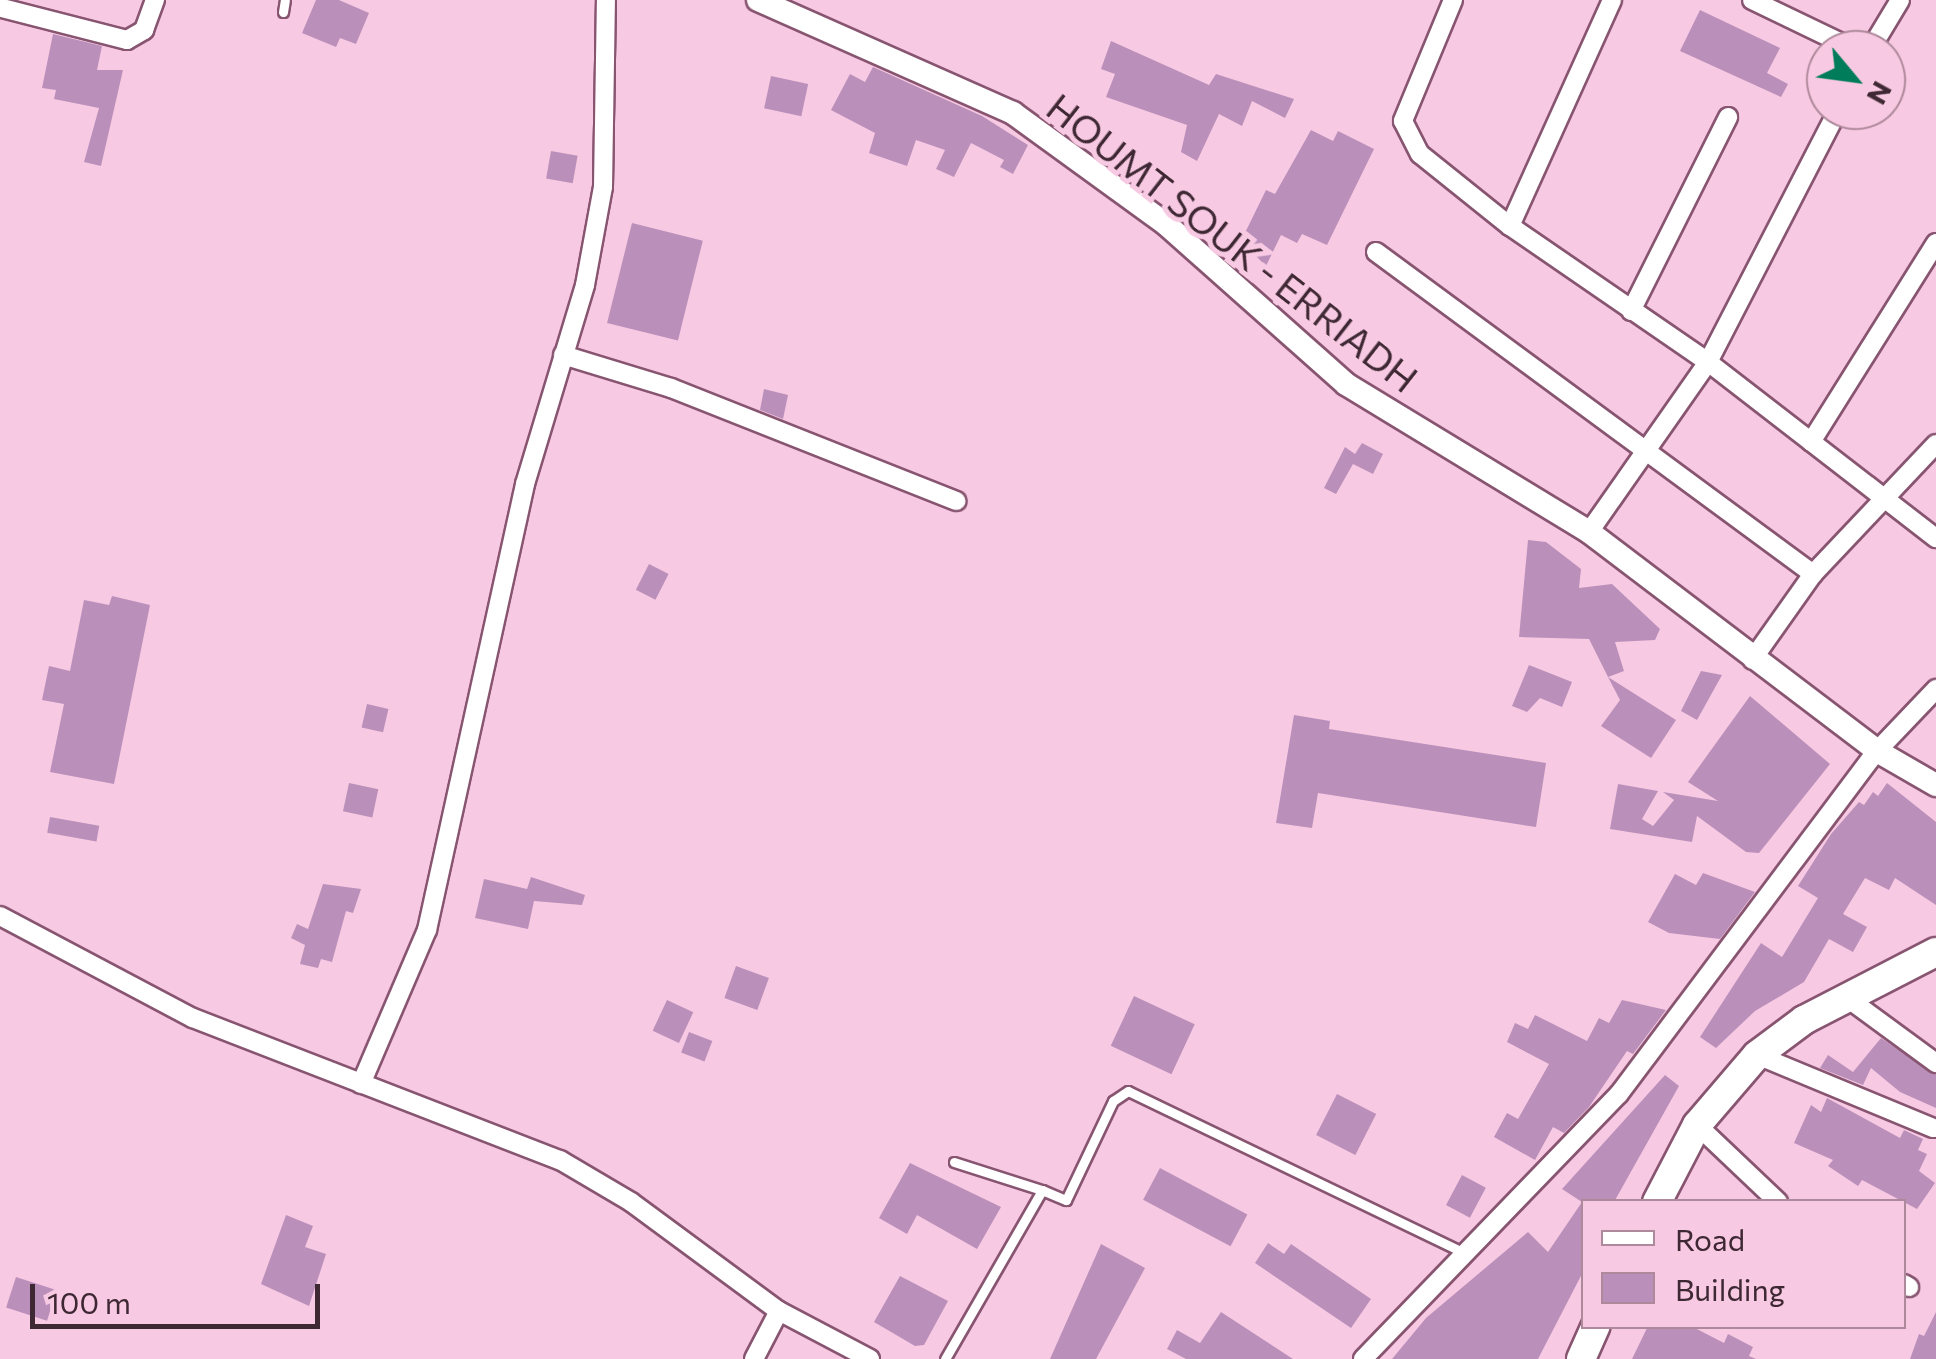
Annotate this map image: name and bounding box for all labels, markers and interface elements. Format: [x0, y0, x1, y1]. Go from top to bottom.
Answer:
north arrow [1806, 30, 1906, 130]
text: N [1861, 76, 1900, 111]
street label: HOUMT SOUK - ERRIADH [1039, 83, 1427, 401]
legend [1581, 1199, 1906, 1329]
text: Road [1675, 1220, 1745, 1257]
scale bar [35, 1264, 325, 1326]
text: Building [1675, 1270, 1785, 1307]
text: 100 m [47, 1283, 131, 1320]

